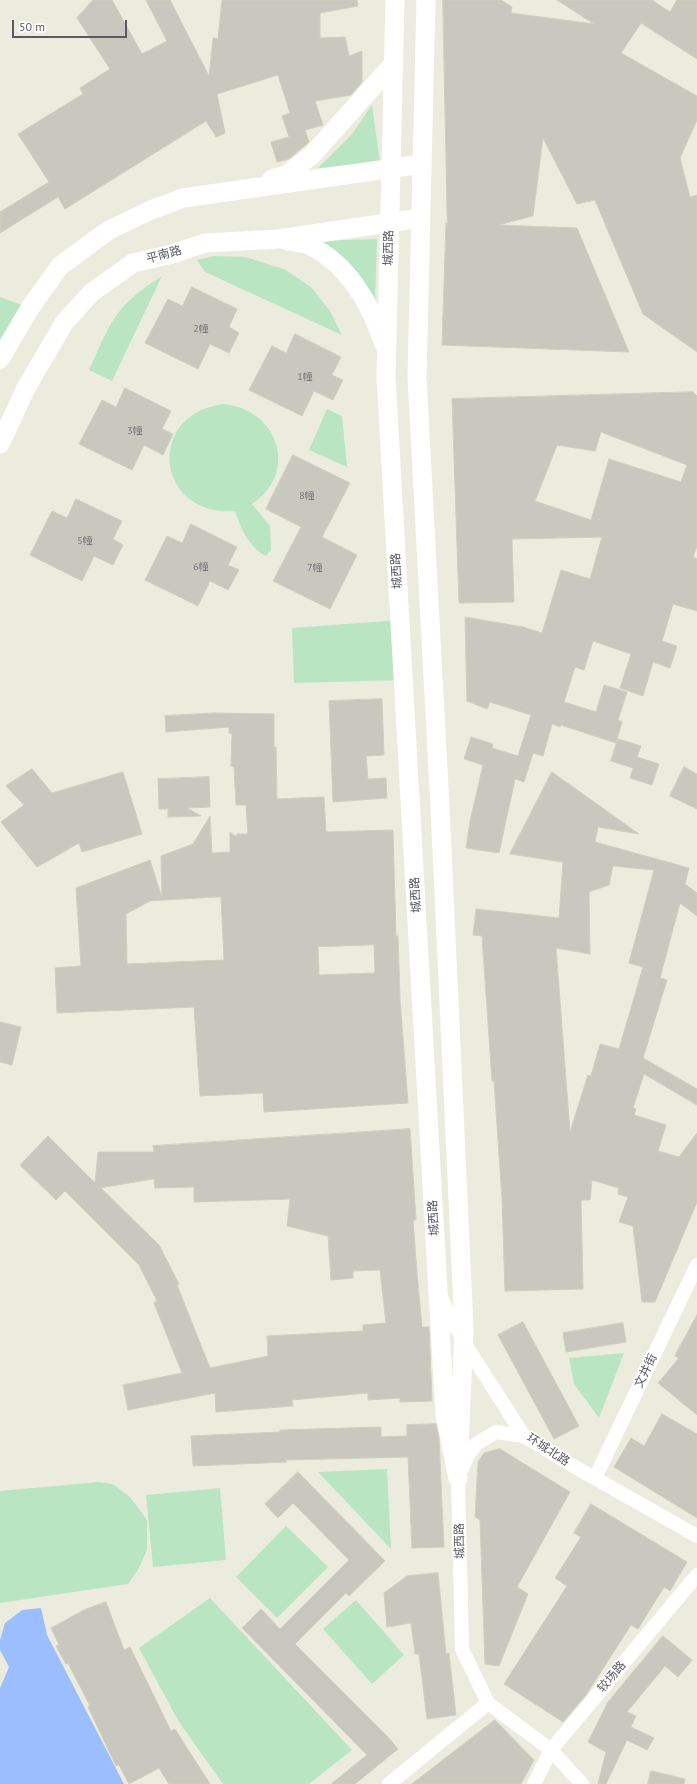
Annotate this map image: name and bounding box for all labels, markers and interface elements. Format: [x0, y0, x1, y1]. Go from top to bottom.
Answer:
scale bar [14, 12, 129, 38]
text: 50 m [19, 19, 45, 34]
street label: 城西路 [381, 230, 397, 266]
street label: 平南路 [145, 243, 183, 267]
house number: 2幢 [193, 323, 209, 335]
house number: 1幢 [297, 371, 313, 383]
house number: 3幢 [127, 425, 143, 437]
house number: 8幢 [299, 490, 315, 502]
house number: 5幢 [77, 535, 93, 547]
street label: 城西路 [389, 553, 405, 589]
house number: 6幢 [193, 561, 209, 573]
house number: 7幢 [307, 562, 323, 574]
street label: 城西路 [408, 877, 424, 913]
street label: 城西路 [426, 1200, 442, 1236]
street label: 文井街 [632, 1352, 660, 1390]
street label: 环城北路 [524, 1431, 572, 1469]
street label: 城西路 [452, 1523, 468, 1559]
street label: 较场路 [595, 1659, 629, 1695]

